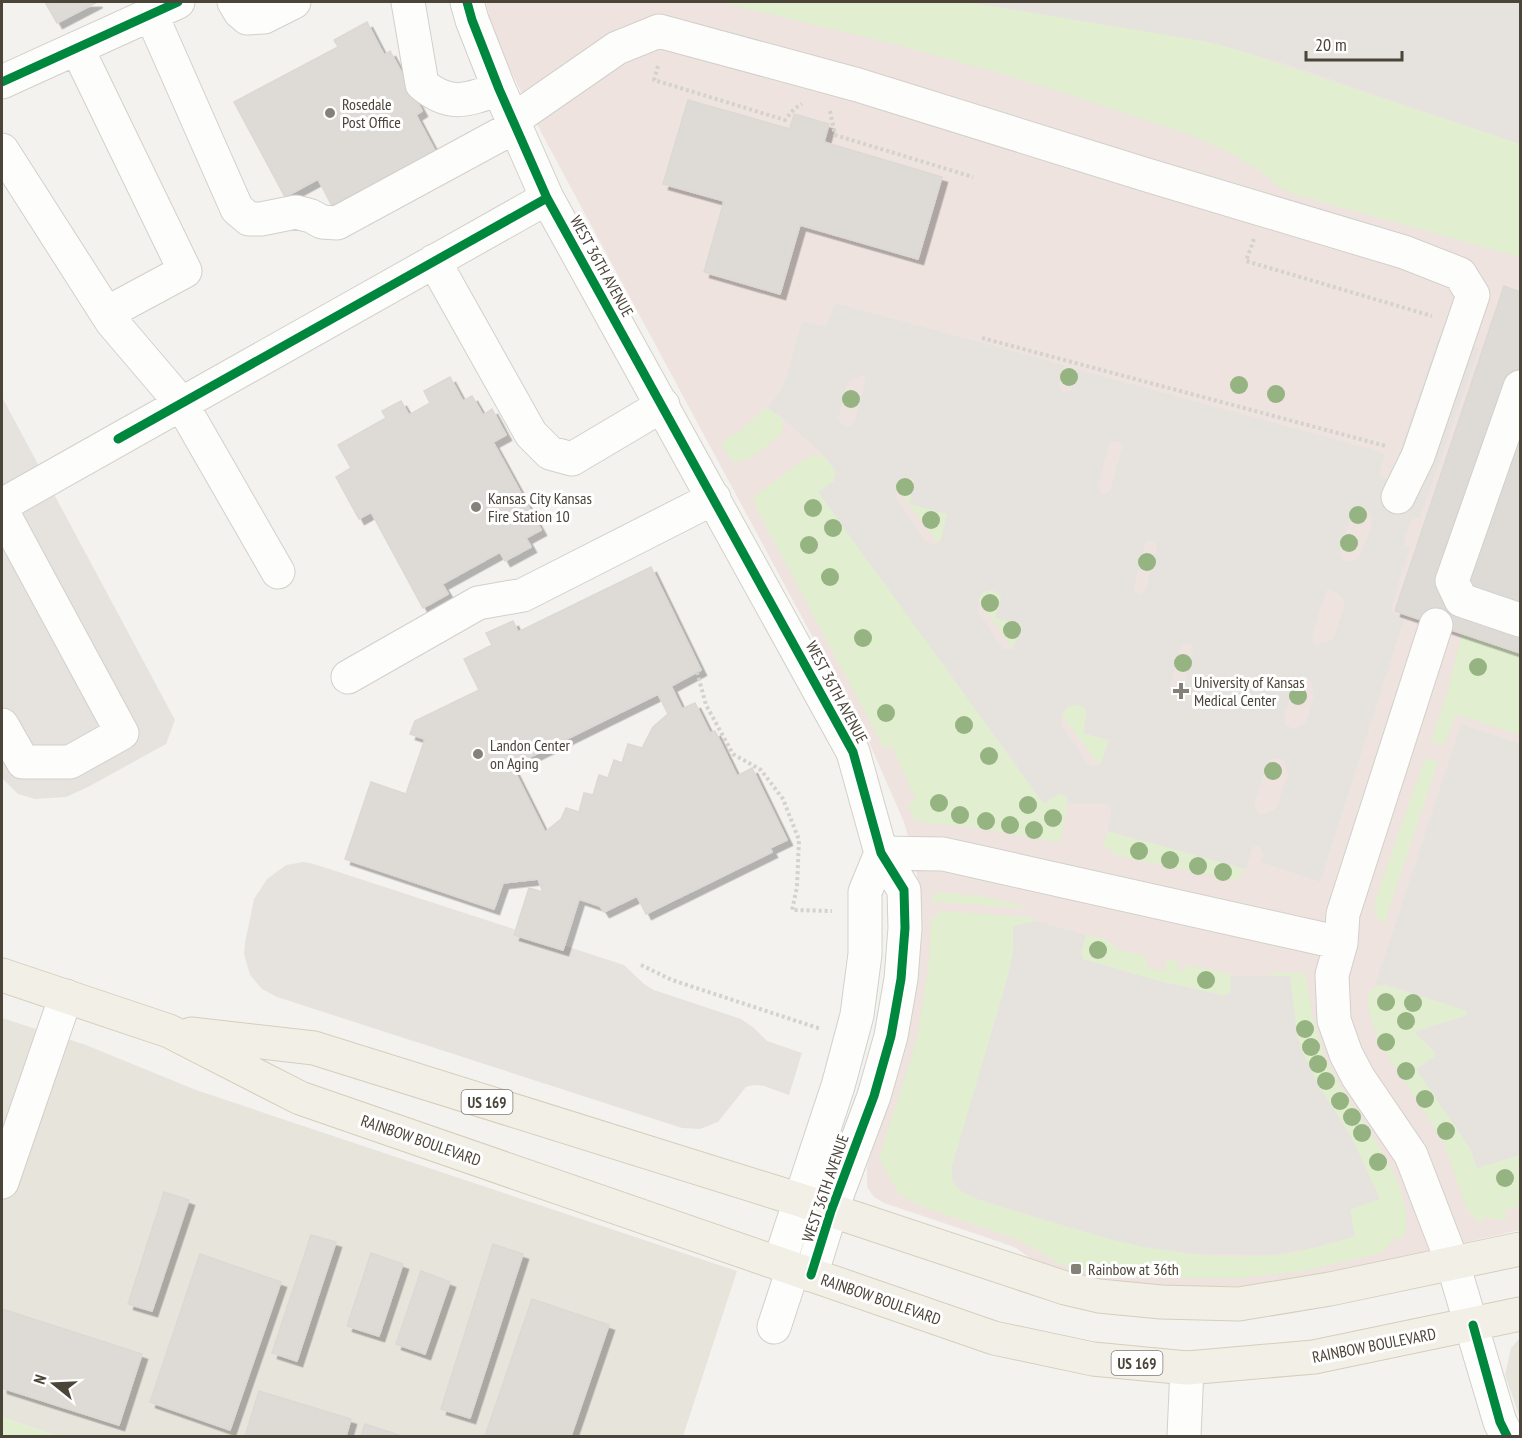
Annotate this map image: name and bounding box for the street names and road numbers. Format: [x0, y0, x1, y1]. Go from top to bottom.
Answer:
street label: WEST 36TH AVENUE [566, 212, 638, 320]
street label: WEST 36TH AVENUE [802, 638, 872, 747]
road number: US 169 [462, 1090, 512, 1114]
street label: RAINBOW BOULEVARD [358, 1110, 484, 1170]
street label: WEST 36TH AVENUE [797, 1131, 853, 1244]
street label: RAINBOW BOULEVARD [818, 1269, 944, 1329]
street label: RAINBOW BOULEVARD [1310, 1323, 1438, 1367]
road number: US 169 [1112, 1351, 1162, 1375]

